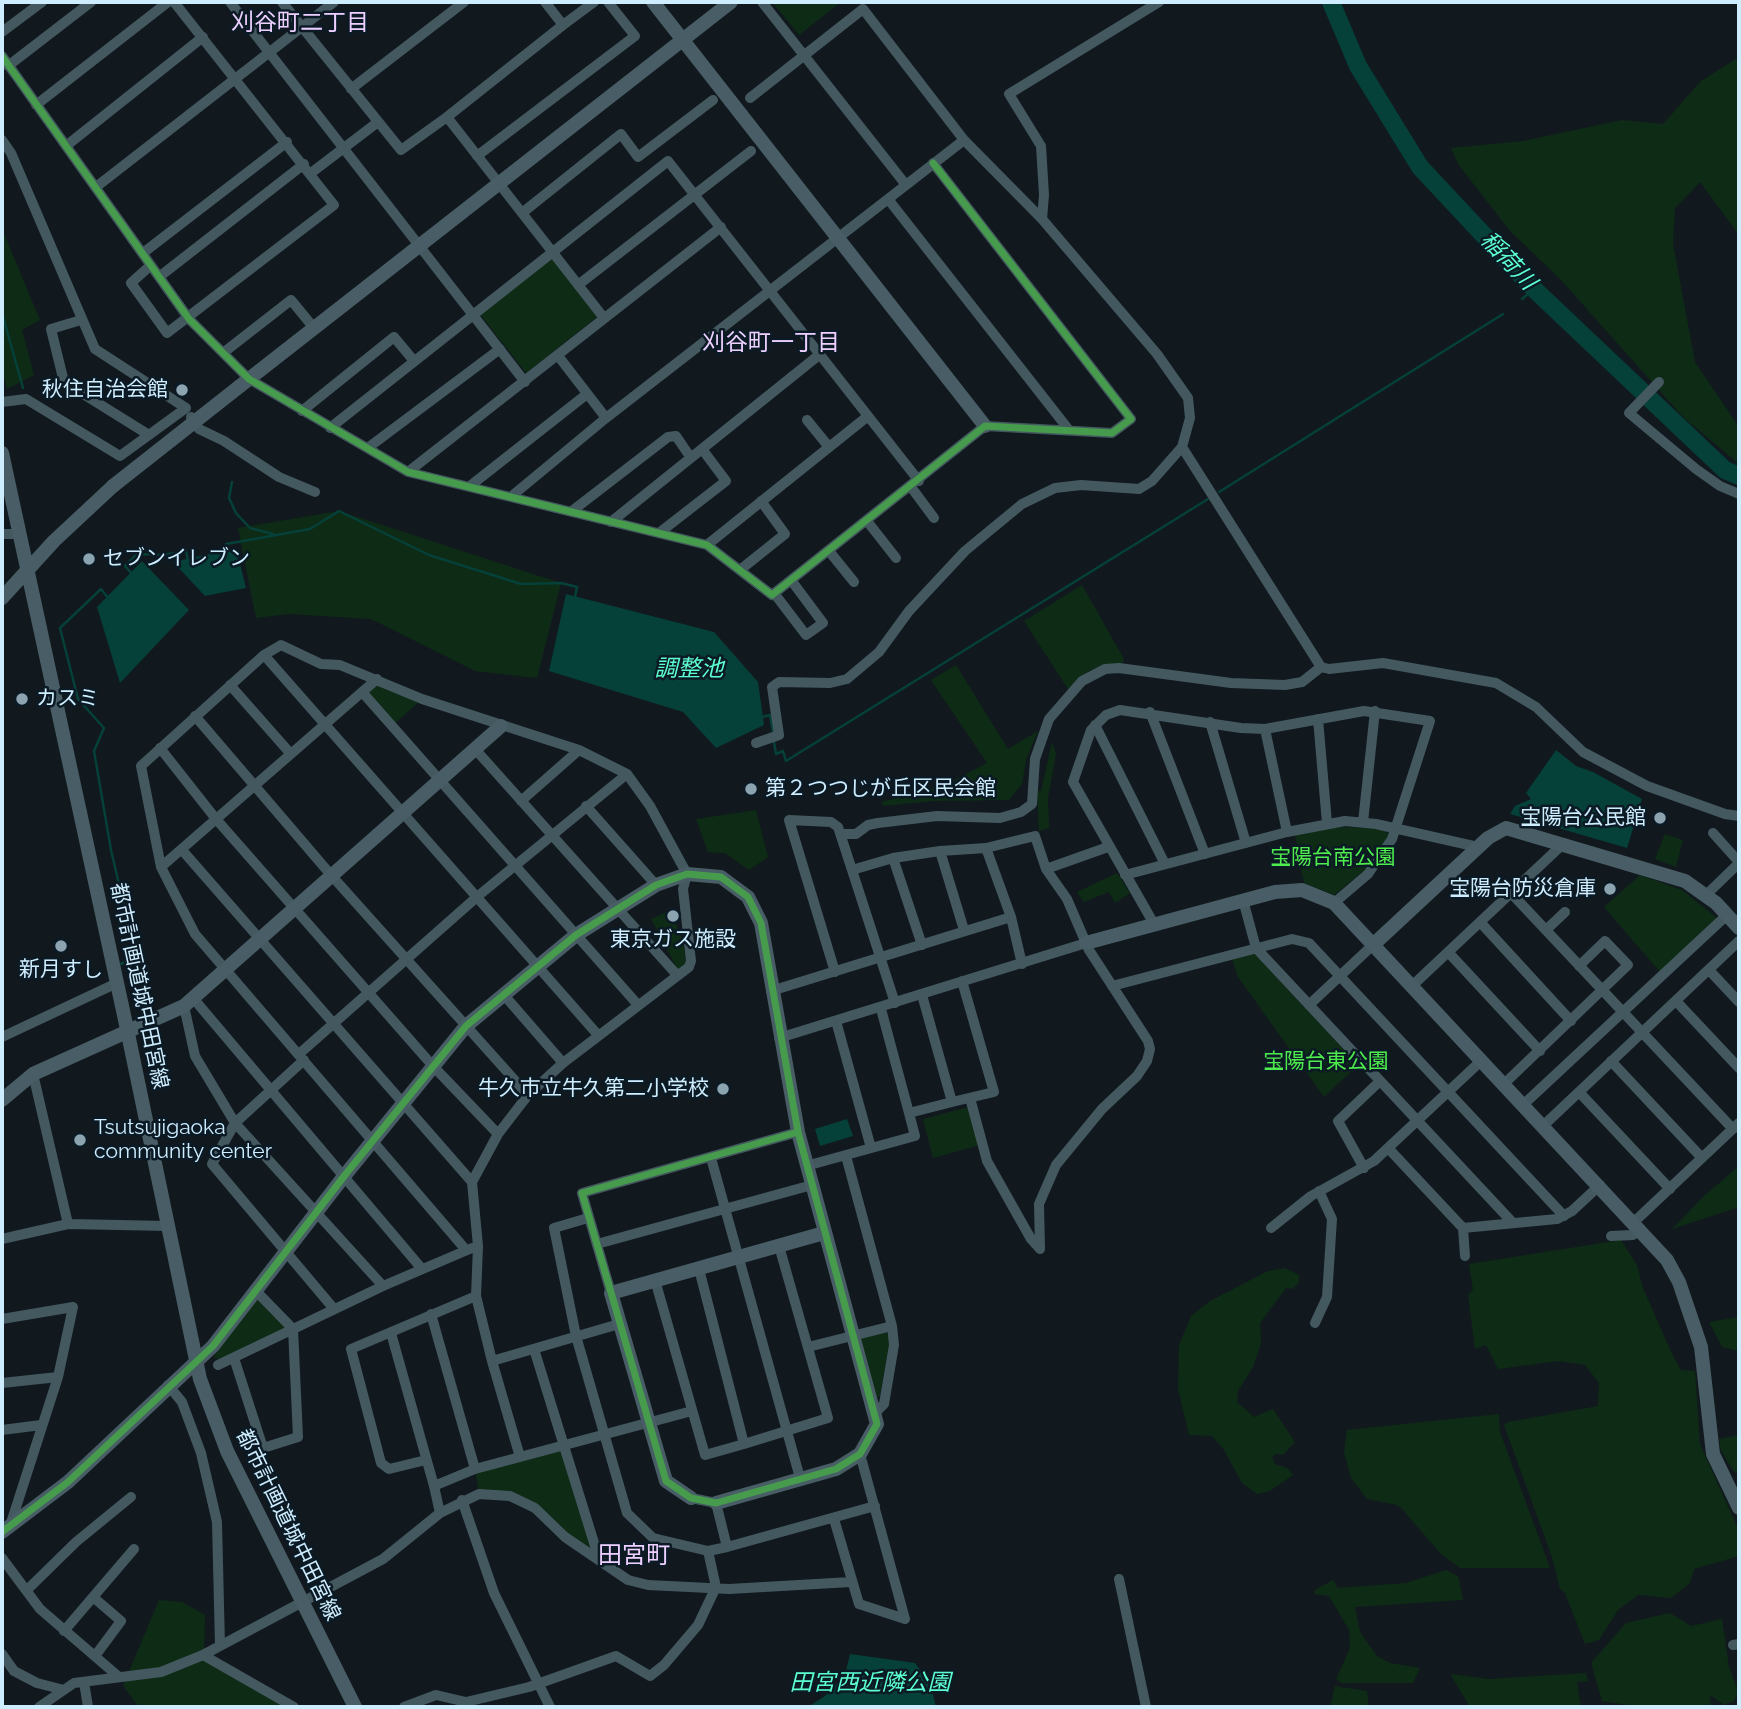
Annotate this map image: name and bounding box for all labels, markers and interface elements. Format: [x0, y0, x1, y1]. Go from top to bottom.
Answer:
district label: 刈谷町二丁目 [231, 9, 369, 37]
water label: 稲荷川 [1474, 226, 1542, 296]
district label: 刈谷町一丁目 [702, 329, 840, 357]
place label: 秋住自治会館 [42, 377, 168, 403]
marker: 秋住自治会館 [174, 382, 190, 398]
place label: セブンイレブン [103, 546, 250, 572]
marker: セブンイレブン [81, 551, 97, 567]
water label: 調整池 [655, 655, 723, 683]
place label: カスミ [36, 686, 99, 712]
marker: カスミ [14, 691, 30, 707]
place label: 第２つつじが丘区民会館 [765, 776, 996, 802]
marker: 第２つつじが丘区民会館 [743, 781, 759, 797]
place label: 宝陽台公民館 [1520, 805, 1646, 831]
marker: 宝陽台公民館 [1652, 810, 1668, 826]
park label: 宝陽台南公園 [1270, 845, 1396, 871]
place label: 宝陽台防災倉庫 [1449, 876, 1596, 902]
street label: 都市計画道城中田宮線 [105, 881, 173, 1091]
marker: 宝陽台防災倉庫 [1602, 881, 1618, 897]
marker: 東京ガス施設 [665, 908, 681, 924]
place label: 東京ガス施設 [610, 927, 736, 953]
marker: 新月すし [53, 938, 69, 954]
place label: 新月すし [19, 957, 103, 983]
park label: 宝陽台東公園 [1263, 1049, 1389, 1075]
place label: 牛久市立牛久第二小学校 [478, 1076, 709, 1102]
marker: 牛久市立牛久第二小学校 [715, 1081, 731, 1097]
place label: Tsutsujigaoka community center [94, 1115, 272, 1165]
marker: Tsutsujigaoka community center [72, 1132, 88, 1148]
street label: 都市計画道城中田宮線 [231, 1425, 345, 1625]
district label: 田宮町 [598, 1542, 670, 1570]
water label: 田宮西近隣公園 [790, 1669, 950, 1697]

